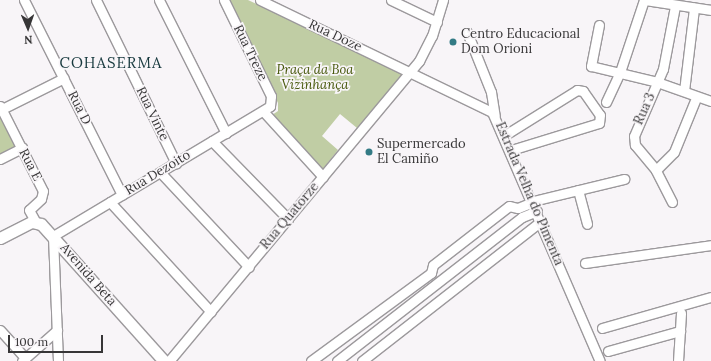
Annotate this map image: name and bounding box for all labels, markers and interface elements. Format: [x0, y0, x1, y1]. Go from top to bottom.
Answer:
north arrow [8, 8, 48, 48]
street label: Rua Doze [306, 17, 364, 55]
street label: Rua Treze [230, 22, 270, 84]
place label: Centro Educacional Dom Orioni [461, 27, 580, 58]
text: N [24, 33, 33, 47]
marker: Centro Educacional Dom Orioni [448, 37, 458, 47]
district label: COHASERMA [60, 54, 162, 72]
park label: Praça da Boa Vizinhança [277, 63, 353, 94]
street label: Rua Vinte [132, 85, 172, 143]
street label: Rua D [64, 89, 94, 127]
street label: Rua 3 [631, 91, 659, 127]
street label: Estrada Velha do Pimenta [492, 120, 566, 268]
place label: Supermercado El Camiño [377, 137, 466, 168]
street label: Rua E [15, 146, 45, 184]
street label: Rua Dezoito [123, 147, 193, 199]
marker: Supermercado El Camiño [364, 147, 374, 157]
street label: Rua Quatorze [257, 179, 323, 253]
street label: Avenida Beta [57, 241, 119, 309]
scale bar [10, 327, 105, 353]
text: 100 m [15, 334, 48, 349]

